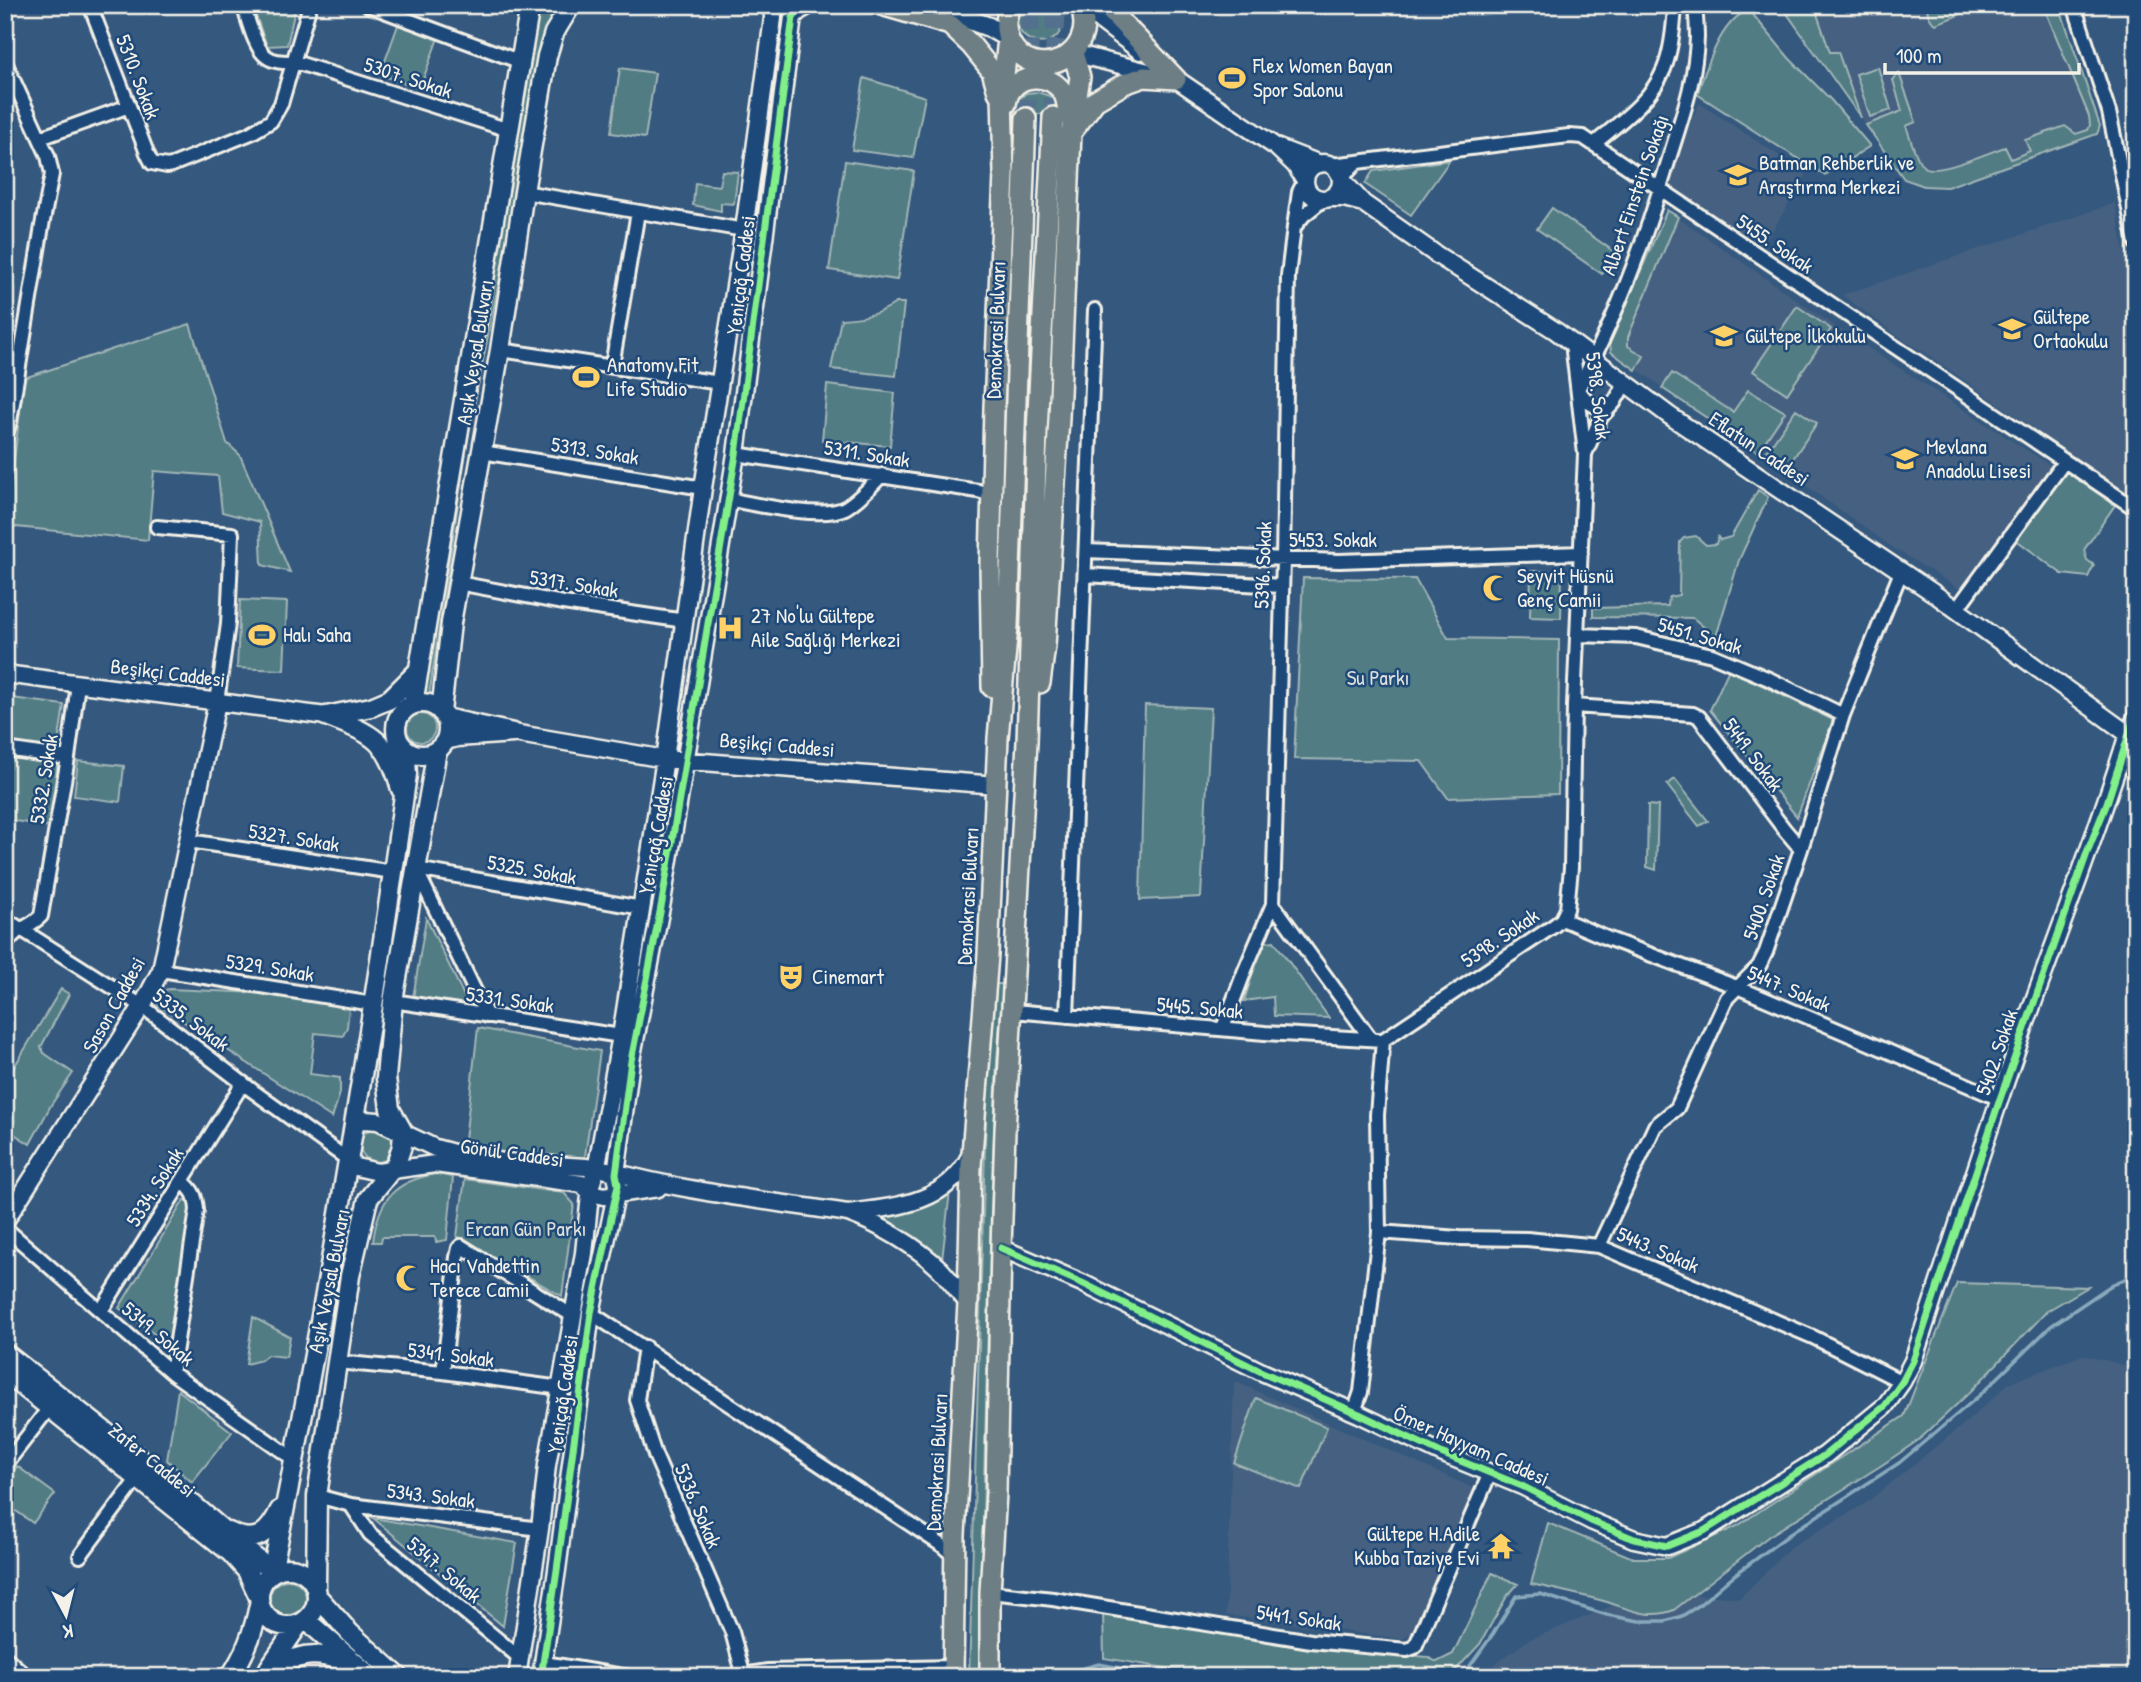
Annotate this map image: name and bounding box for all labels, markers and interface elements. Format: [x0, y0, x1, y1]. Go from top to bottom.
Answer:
street label: 5310. Sokak [109, 30, 168, 124]
scale bar [1885, 32, 2080, 76]
text: 100 m [1896, 41, 1942, 70]
street label: 5307. Sokak [360, 50, 456, 105]
place label: Flex Women Bayan Spor Salonu [1252, 51, 1393, 104]
sports icon: Flex Women Bayan Spor Salonu [1217, 63, 1247, 93]
street label: Albert Einstein Sokağı [1593, 111, 1676, 279]
place label: Batman Rehberlik ve Araştırma Merkezi [1759, 148, 1914, 201]
school or university icon: Batman Rehberlik ve Araştırma Merkezi [1723, 160, 1753, 190]
street label: 5455. Sokak [1731, 207, 1820, 280]
street label: Yeniçağ Caddesi [719, 214, 762, 336]
street label: Demokrasi Bulvarı [979, 261, 1012, 399]
street label: Aşık Veysal Bulvarı [449, 277, 500, 426]
place label: Gültepe Ortaokulu [2033, 302, 2108, 355]
school or university icon: Gültepe Ortaokulu [1997, 314, 2027, 344]
school or university icon: Gültepe İlkokulu [1709, 321, 1739, 351]
place label: Gültepe İlkokulu [1745, 321, 1866, 350]
place label: Anatomy Fit Life Studio [607, 350, 699, 403]
street label: 5398. Sokak [1579, 350, 1618, 442]
sports icon: Anatomy Fit Life Studio [571, 362, 601, 392]
street label: Eflatun Caddesi [1703, 404, 1815, 493]
street label: 5313. Sokak [549, 429, 641, 472]
street label: 5311. Sokak [822, 432, 912, 475]
place label: Mevlana Anadolu Lisesi [1926, 432, 2031, 485]
school or university icon: Mevlana Anadolu Lisesi [1890, 444, 1920, 474]
street label: 5396. Sokak [1246, 520, 1279, 609]
street label: 5453. Sokak [1289, 525, 1377, 554]
place label: Seyyit Hüsnü Genç Camii [1517, 561, 1614, 614]
street label: 5317. Sokak [528, 562, 621, 605]
mosque icon: Seyyit Hüsnü Genç Camii [1481, 573, 1511, 603]
place label: 27 No'lu Gültepe Aile Sağlığı Merkezi [751, 601, 901, 654]
street label: 5451. Sokak [1655, 610, 1746, 661]
hospital icon: 27 No'lu Gültepe Aile Sağlığı Merkezi [715, 613, 745, 643]
sports icon: Halı Saha [247, 620, 277, 650]
place label: Halı Saha [283, 620, 351, 649]
street label: Beşikçi Caddesi [109, 651, 227, 694]
park label: Su Parkı [1347, 663, 1409, 692]
street label: 5449. Sokak [1716, 712, 1791, 798]
street label: Beşikçi Caddesi [718, 725, 836, 764]
street label: 5332. Sokak [22, 732, 65, 826]
street label: Yeniçağ Caddesi [631, 773, 680, 896]
street label: 5327. Sokak [247, 816, 342, 859]
street label: Demokrasi Bulvarı [949, 826, 986, 966]
street label: 5325. Sokak [485, 847, 579, 892]
street label: 5400. Sokak [1735, 850, 1792, 943]
street label: 5398. Sokak [1455, 901, 1545, 974]
street label: 5329. Sokak [224, 946, 317, 989]
street label: Sason Caddesi [75, 951, 152, 1058]
street label: 5447. Sokak [1743, 958, 1836, 1019]
theatre icon: Cinemart [776, 962, 806, 992]
place label: Cinemart [812, 962, 885, 991]
street label: 5331. Sokak [464, 979, 556, 1020]
street label: 5335. Sokak [147, 981, 236, 1058]
street label: 5445. Sokak [1156, 989, 1245, 1026]
street label: 5402. Sokak [1968, 1005, 2025, 1099]
street label: Gönül Caddesi [458, 1131, 566, 1174]
street label: 5334. Sokak [119, 1141, 191, 1232]
street label: Aşık Veysal Bulvarı [300, 1206, 357, 1356]
park label: Ercan Gün Parkı [466, 1214, 586, 1243]
street label: 5443. Sokak [1612, 1219, 1704, 1280]
place label: Hacı Vahdettin Terece Camii [430, 1251, 540, 1304]
mosque icon: Hacı Vahdettin Terece Camii [394, 1263, 424, 1293]
street label: 5349. Sokak [116, 1295, 201, 1373]
street label: Yeniçağ Caddesi [540, 1333, 585, 1455]
street label: 5341. Sokak [406, 1335, 496, 1374]
street label: Demokrasi Bulvarı [918, 1392, 955, 1532]
street label: Ömer Hayyam Caddesi [1389, 1398, 1554, 1493]
street label: Zafer Caddesi [102, 1415, 202, 1504]
street label: 5336. Sokak [668, 1459, 729, 1553]
street label: 5343. Sokak [385, 1476, 477, 1515]
place label: Gültepe H.Adile Kubba Taziye Evi [1354, 1519, 1480, 1572]
street label: 5347. Sokak [401, 1530, 488, 1610]
temple icon: Gültepe H.Adile Kubba Taziye Evi [1486, 1531, 1516, 1561]
north arrow [32, 1580, 102, 1650]
street label: 5441. Sokak [1255, 1597, 1344, 1638]
text: K [61, 1618, 75, 1645]

